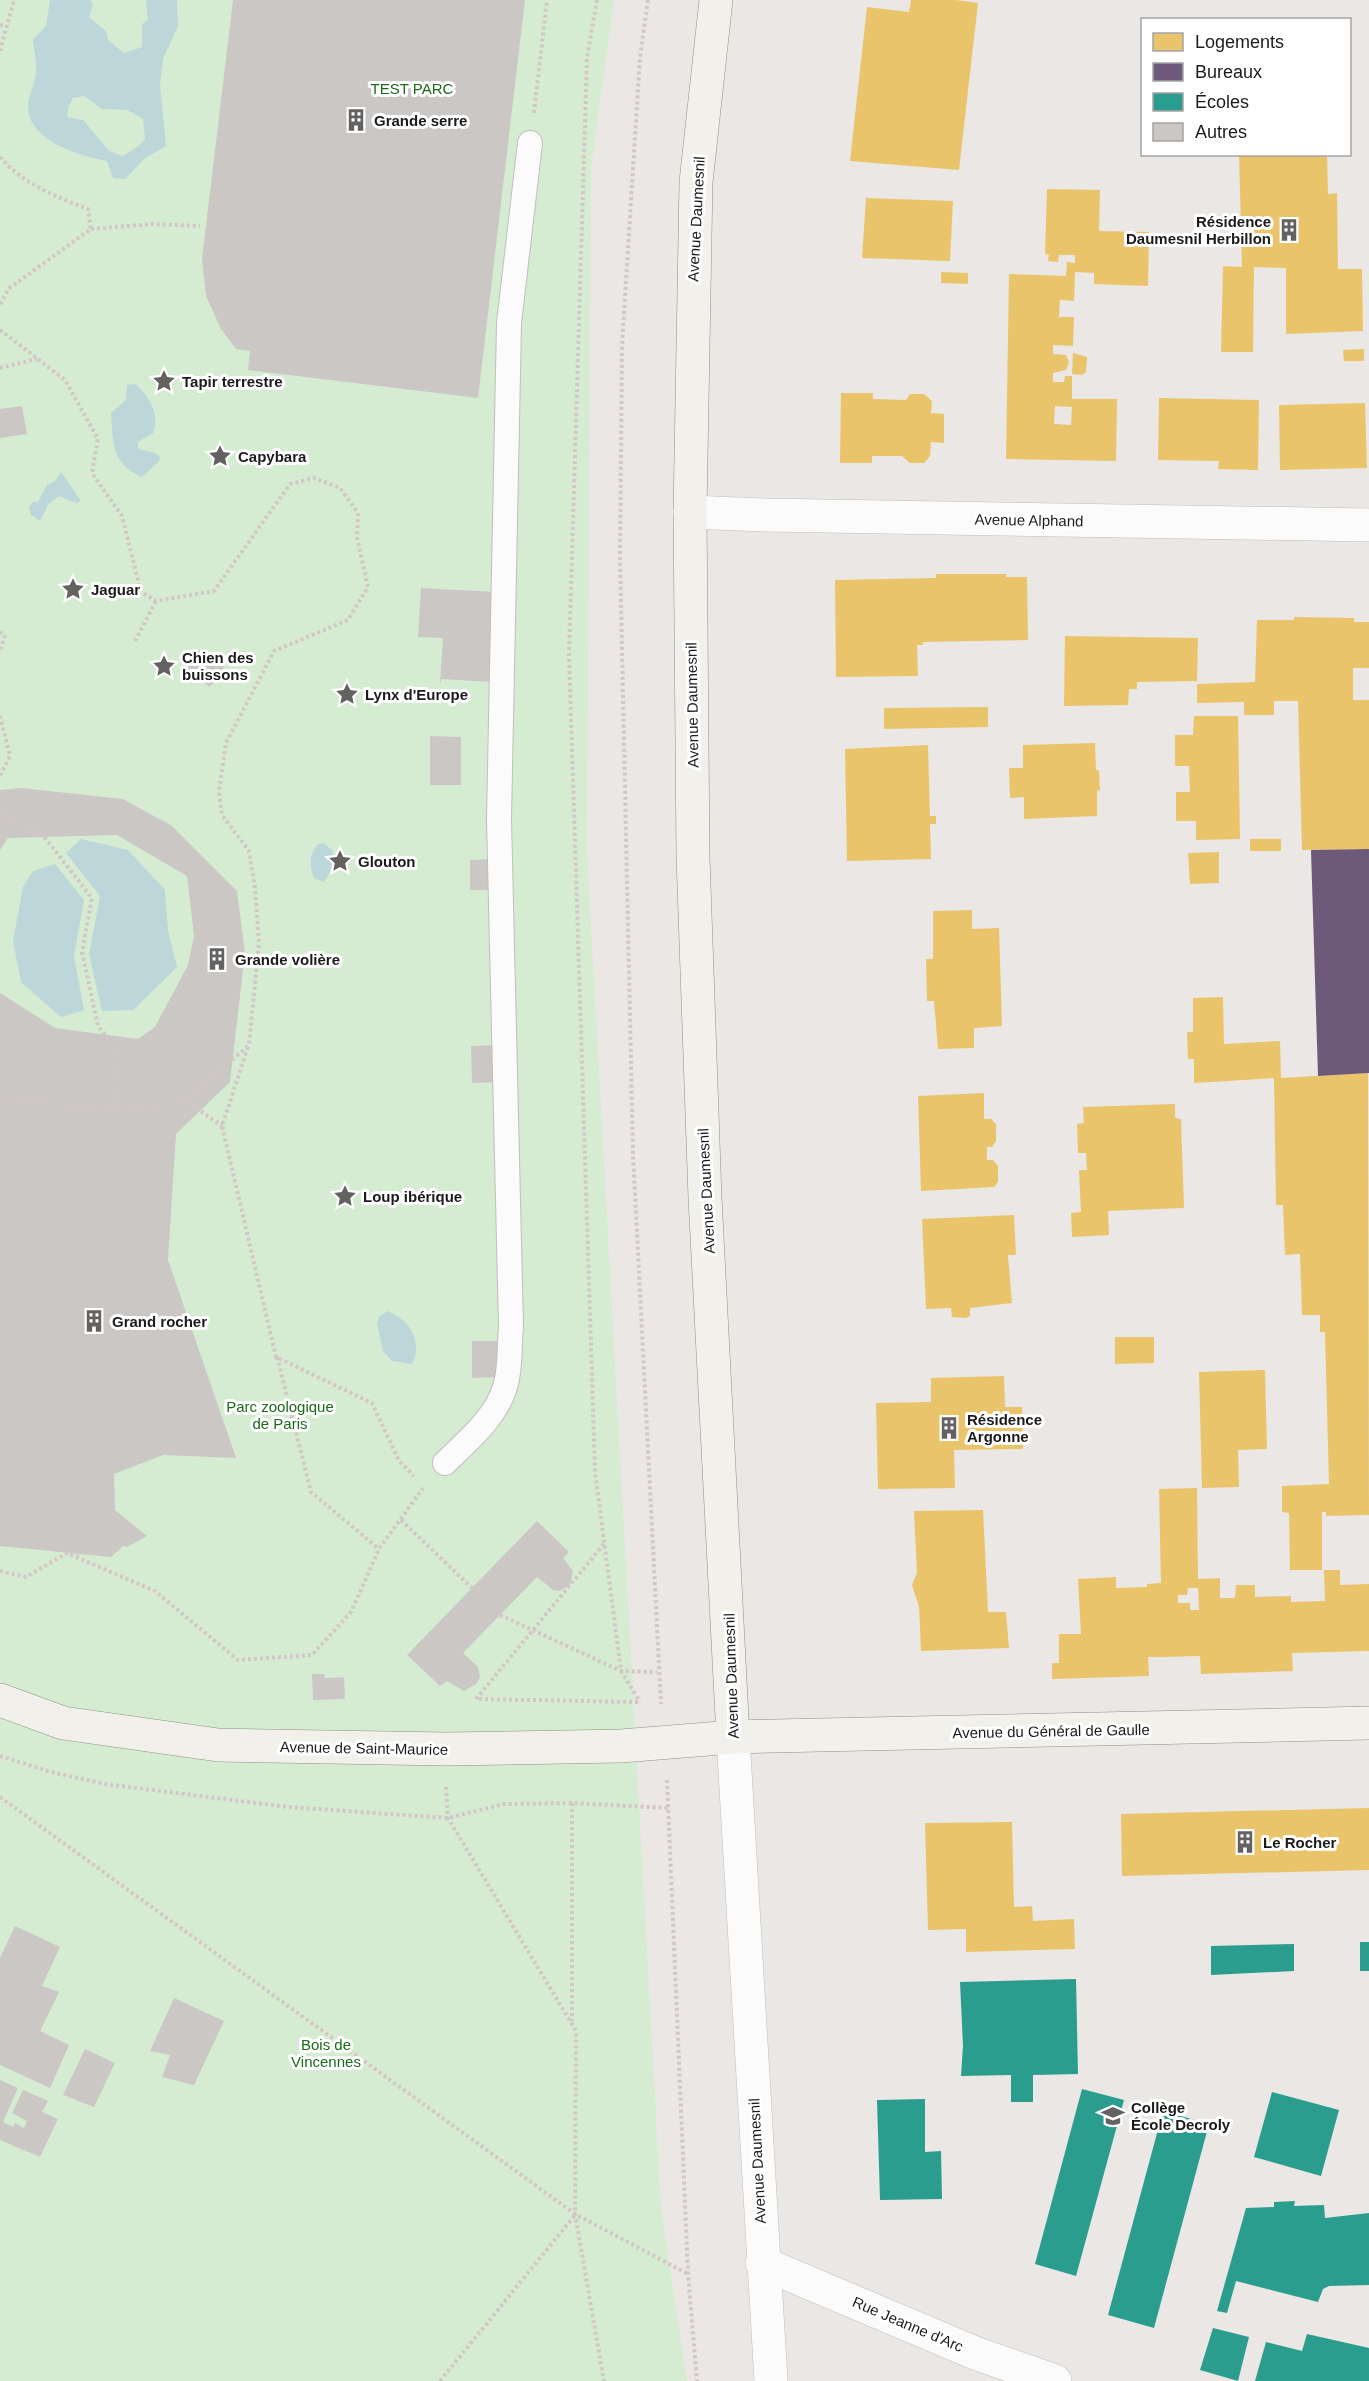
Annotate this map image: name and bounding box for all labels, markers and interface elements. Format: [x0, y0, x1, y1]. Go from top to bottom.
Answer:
legend [1141, 18, 1351, 156]
text: Logements [1195, 32, 1284, 52]
text: Bureaux [1195, 62, 1262, 82]
park label: TEST PARC [371, 80, 454, 97]
text: Écoles [1195, 92, 1249, 112]
building icon: Grande serre [343, 107, 369, 133]
place label: Grande serre [374, 112, 467, 129]
text: Autres [1195, 122, 1247, 142]
street label: Avenue Daumesnil [684, 156, 708, 282]
place label: Résidence Daumesnil Herbillon [1126, 213, 1271, 247]
building icon: Résidence Daumesnil Herbillon [1276, 217, 1302, 243]
place icon: Tapir terrestre [151, 368, 177, 394]
place label: Tapir terrestre [182, 373, 283, 390]
place icon: Capybara [207, 443, 233, 469]
place label: Capybara [238, 448, 307, 465]
street label: Avenue Alphand [974, 511, 1084, 529]
place icon: Jaguar [60, 576, 86, 602]
place label: Jaguar [91, 581, 140, 598]
street label: Avenue Daumesnil [682, 642, 702, 768]
place label: Chien des buissons [182, 649, 254, 683]
place icon: Chien des buissons [151, 653, 177, 679]
place icon: Lynx d'Europe [334, 681, 360, 707]
place label: Lynx d'Europe [365, 686, 468, 703]
place icon: Glouton [327, 848, 353, 874]
place label: Glouton [358, 853, 415, 870]
building icon: Grande volière [204, 946, 230, 972]
place label: Grande volière [235, 951, 340, 968]
street label: Avenue Daumesnil [694, 1128, 718, 1254]
place icon: Loup ibérique [332, 1183, 358, 1209]
place label: Loup ibérique [363, 1188, 462, 1205]
building icon: Grand rocher [81, 1308, 107, 1334]
place label: Grand rocher [112, 1313, 207, 1330]
park label: Parc zoologique de Paris [226, 1398, 334, 1432]
place label: Résidence Argonne [967, 1411, 1042, 1445]
building icon: Résidence Argonne [936, 1415, 962, 1441]
street label: Avenue Daumesnil [720, 1613, 742, 1739]
street label: Avenue du Général de Gaulle [952, 1721, 1150, 1741]
street label: Avenue de Saint-Maurice [280, 1738, 448, 1758]
building icon: Le Rocher [1232, 1829, 1258, 1855]
place label: Le Rocher [1263, 1834, 1337, 1851]
park label: Bois de Vincennes [291, 2036, 361, 2070]
street label: Avenue Daumesnil [745, 2098, 769, 2224]
place label: Collège École Decroly [1131, 2099, 1231, 2133]
school or university icon: Collège École Decroly [1100, 2103, 1126, 2129]
street label: Rue Jeanne d'Arc [850, 2293, 966, 2355]

